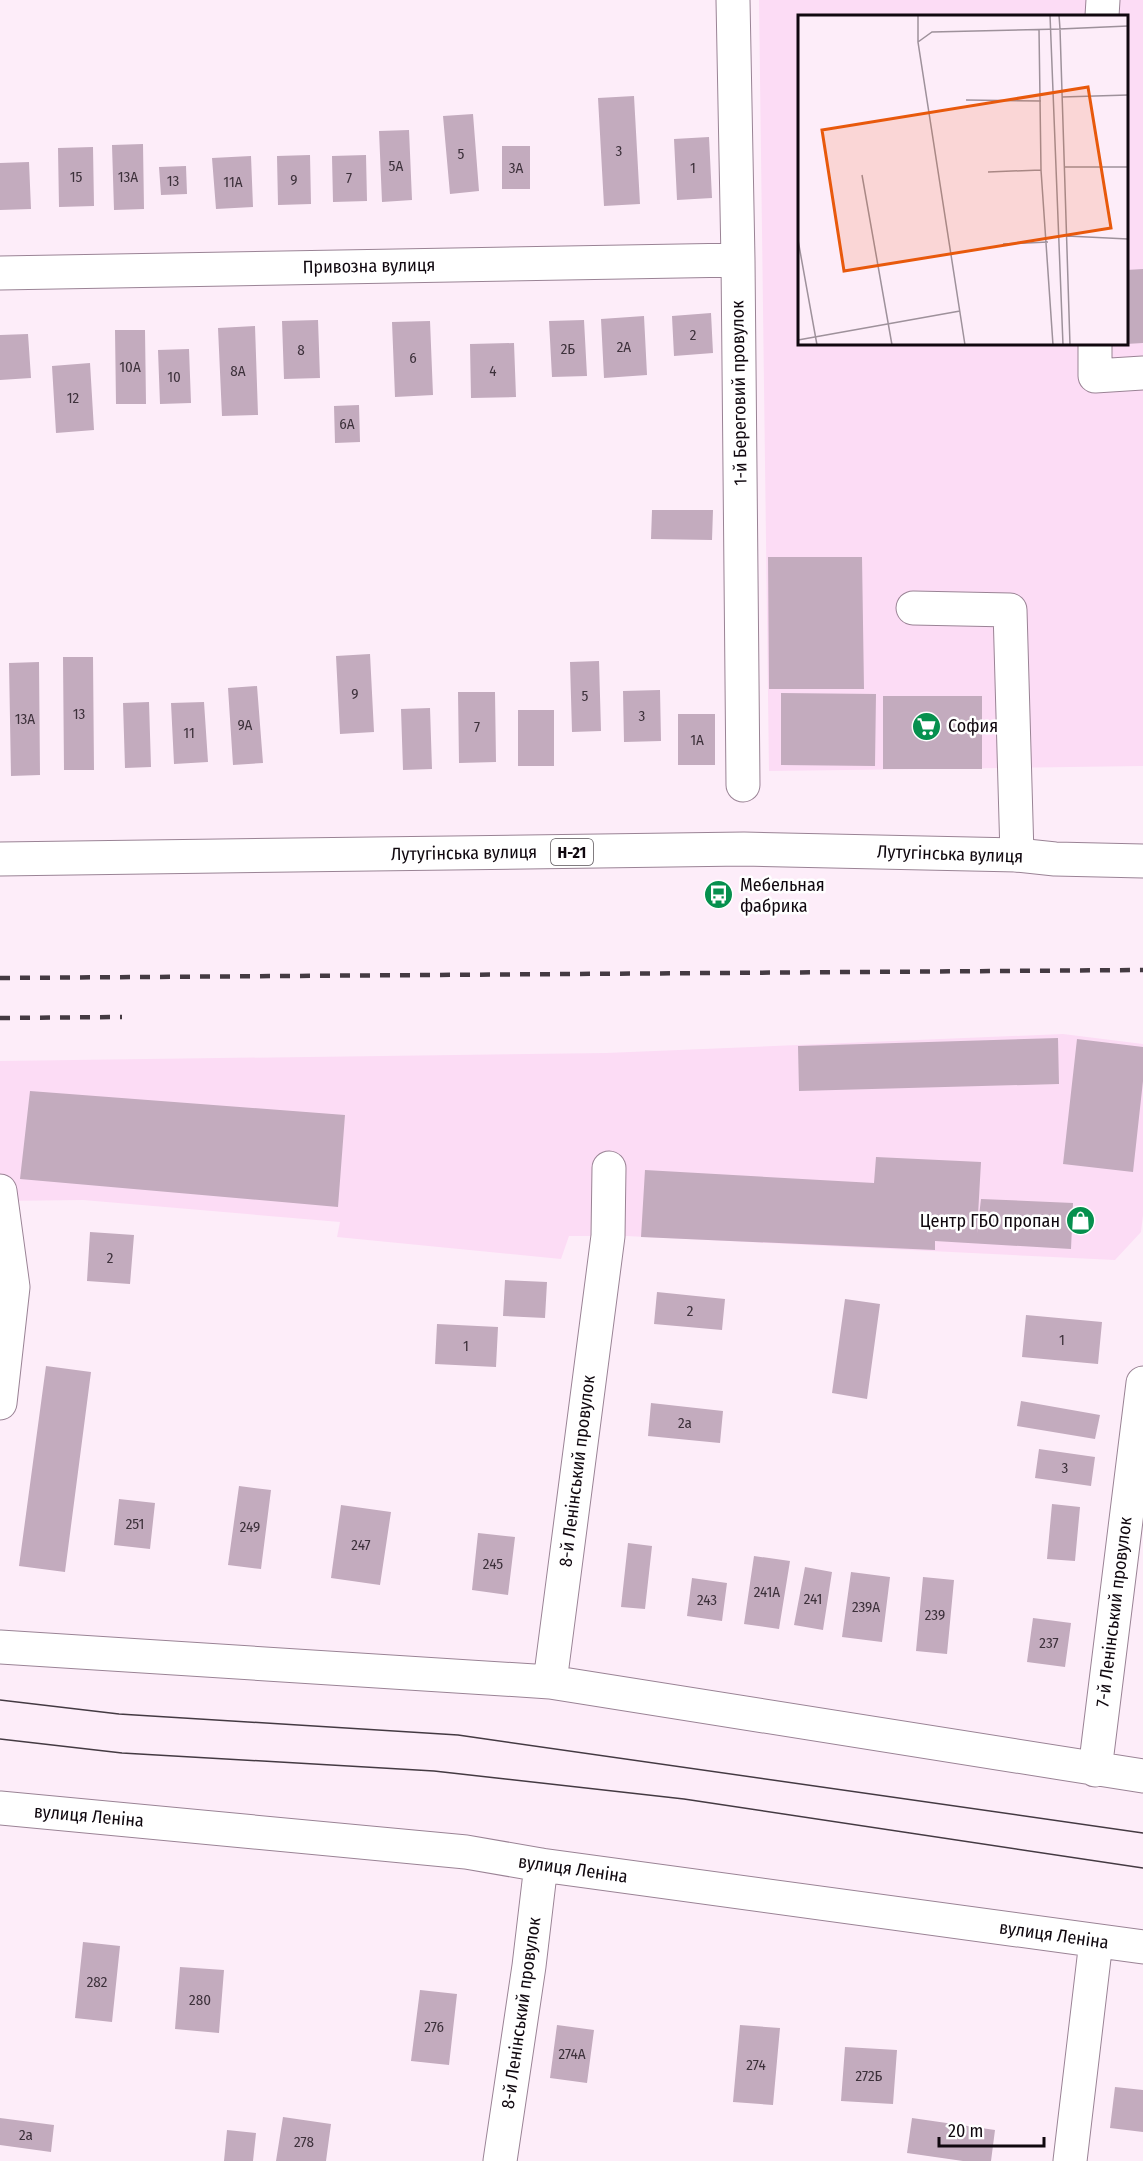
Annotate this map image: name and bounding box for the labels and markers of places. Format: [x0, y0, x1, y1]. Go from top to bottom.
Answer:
supermarket icon: София [911, 710, 943, 742]
place label: София [948, 715, 998, 737]
place label: Мебельная фабрика [740, 874, 825, 917]
bus stop icon: Мебельная фабрика [703, 879, 735, 911]
shop icon: Центр ГБО пропан [1065, 1205, 1097, 1237]
place label: Центр ГБО пропан [920, 1210, 1060, 1232]

